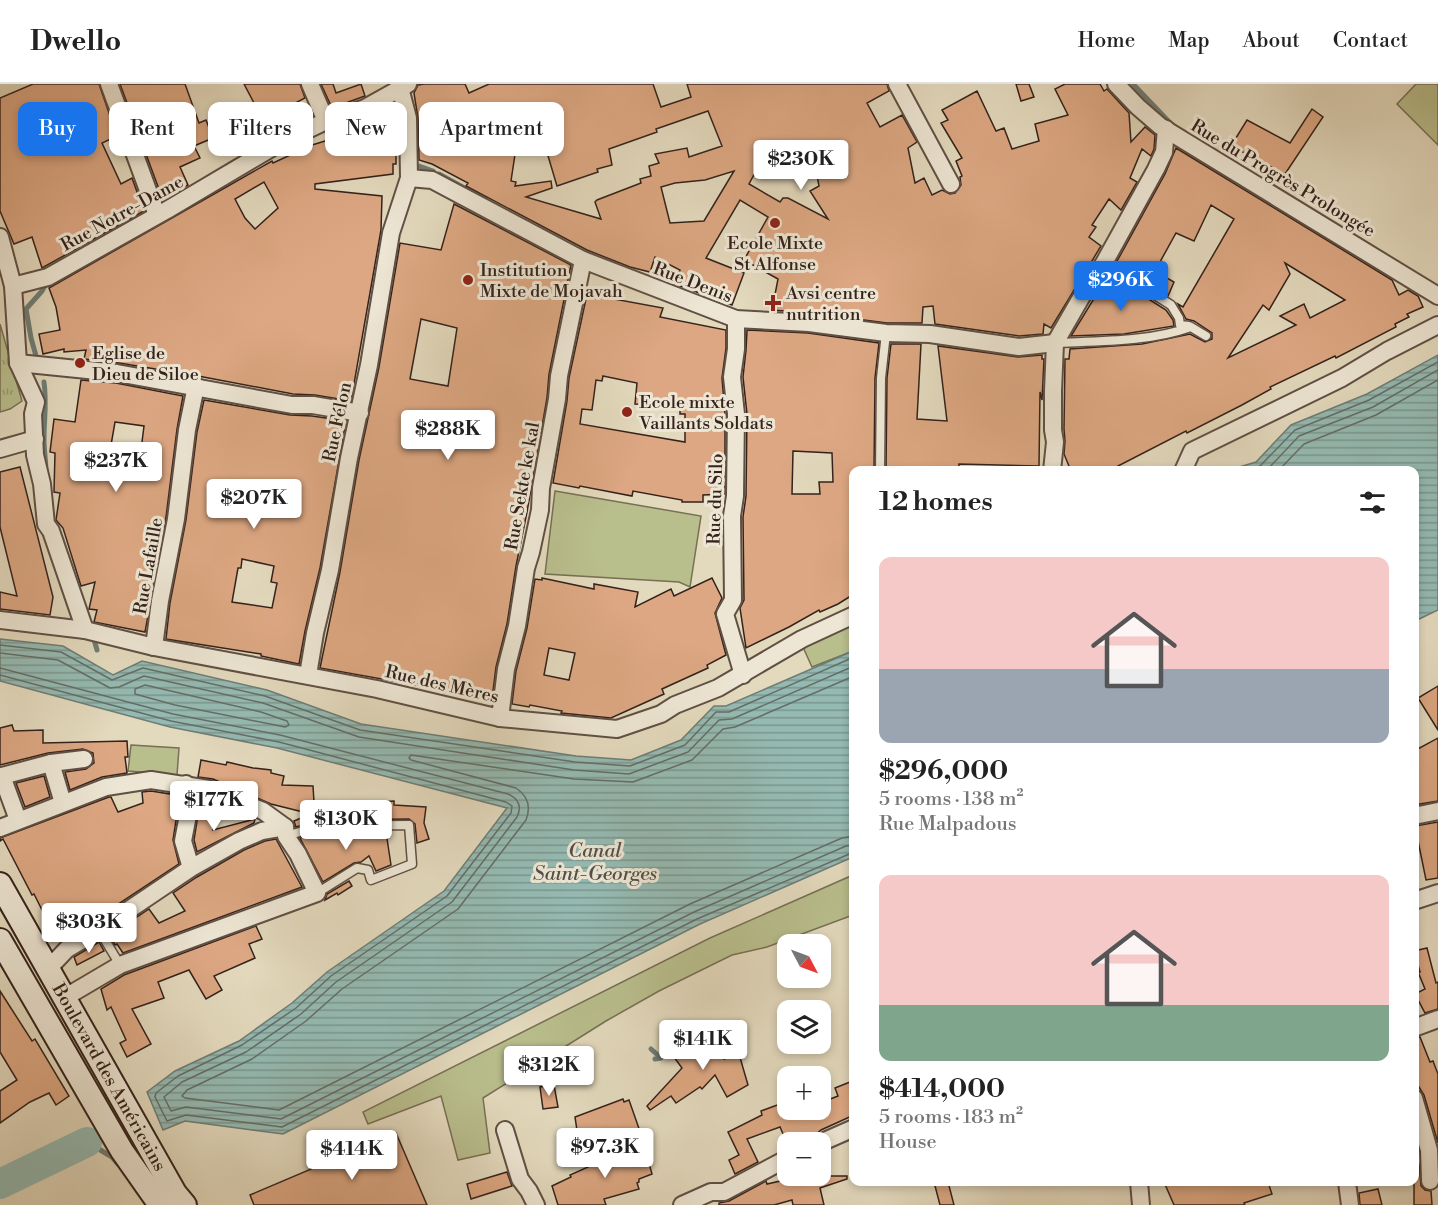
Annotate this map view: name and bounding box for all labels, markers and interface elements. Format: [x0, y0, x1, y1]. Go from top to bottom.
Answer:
text: Dwello [30, 24, 121, 59]
text: Home [1078, 28, 1135, 54]
text: Map [1168, 28, 1210, 54]
text: About [1243, 28, 1300, 54]
text: Contact [1333, 28, 1408, 54]
chip: Buy [18, 102, 97, 156]
chip: Rent [109, 102, 196, 156]
chip: Filters [208, 102, 313, 156]
chip: New [325, 102, 407, 156]
chip: Apartment [419, 102, 564, 156]
street label: Rue du Progrès Prolongée [1186, 114, 1379, 243]
pin: $230K [759, 140, 843, 191]
text: $230K [767, 147, 835, 172]
street label: Rue Notre-Dame [57, 170, 188, 257]
marker: Ecole Mixte St Alfonse [768, 216, 782, 230]
place label: Ecole Mixte St Alfonse [727, 232, 823, 276]
street label: Rue Denis [650, 257, 736, 308]
place label: Institution Mixte de Mojavah [480, 259, 623, 303]
pin: $296K [1079, 261, 1163, 312]
text: $296K [1088, 268, 1154, 293]
marker: Institution Mixte de Mojavah [461, 273, 475, 287]
place label: Avsi centre nutrition [785, 282, 876, 326]
marker: Avsi centre nutrition [764, 294, 782, 312]
place label: Eglise de Dieu de Siloe [92, 342, 199, 386]
marker: Eglise de Dieu de Siloe [73, 356, 87, 370]
street label: Rue Félon [318, 380, 357, 464]
place label: Ecole mixte Vaillants Soldats [638, 391, 773, 435]
marker: Ecole mixte Vaillants Soldats [620, 405, 634, 419]
pin: $288K [406, 410, 490, 461]
text: $288K [415, 417, 481, 442]
street label: Rue Sekte ke kal [500, 420, 545, 552]
pin: $237K [74, 442, 158, 493]
text: $237K [84, 449, 148, 474]
street label: Rue du Silo [702, 453, 729, 545]
pin: $207K [212, 479, 296, 530]
text: $207K [221, 486, 287, 511]
text: 12 homes [879, 486, 993, 518]
icon: filters [1356, 486, 1389, 519]
street label: Rue Lafaille [129, 516, 168, 616]
icon: home [1080, 596, 1188, 704]
street label: Rue des Mères [383, 660, 501, 709]
text: $296,000 [879, 755, 1008, 787]
pin: $177K [172, 781, 256, 832]
text: 5 rooms · 138 m² [879, 787, 1023, 812]
text: $177K [184, 788, 244, 813]
pin: $130K [304, 800, 388, 851]
text: $130K [314, 807, 378, 832]
text: Rue Malpadous [879, 812, 1017, 837]
water label: Canal Saint-Georges [533, 839, 658, 887]
pin: $303K [47, 903, 131, 954]
text: $303K [56, 910, 122, 935]
icon: home [1080, 914, 1188, 1022]
north arrow [777, 934, 831, 988]
map controls [777, 934, 831, 1186]
street label: Boulevard des Américains [46, 979, 171, 1175]
button: layers [777, 1000, 831, 1054]
pin: $141K [661, 1020, 745, 1071]
text: $141K [673, 1027, 733, 1052]
pin: $312K [507, 1046, 591, 1097]
text: $312K [518, 1053, 580, 1078]
button: + [777, 1066, 831, 1120]
text: $414,000 [879, 1073, 1005, 1105]
text: 5 rooms · 183 m² [879, 1105, 1023, 1130]
pin: $97.3K [556, 1128, 654, 1179]
pin: $414K [310, 1130, 394, 1181]
text: House [879, 1130, 937, 1155]
button: − [777, 1132, 831, 1186]
text: $97.3K [570, 1135, 640, 1160]
text: $414K [320, 1137, 384, 1162]

